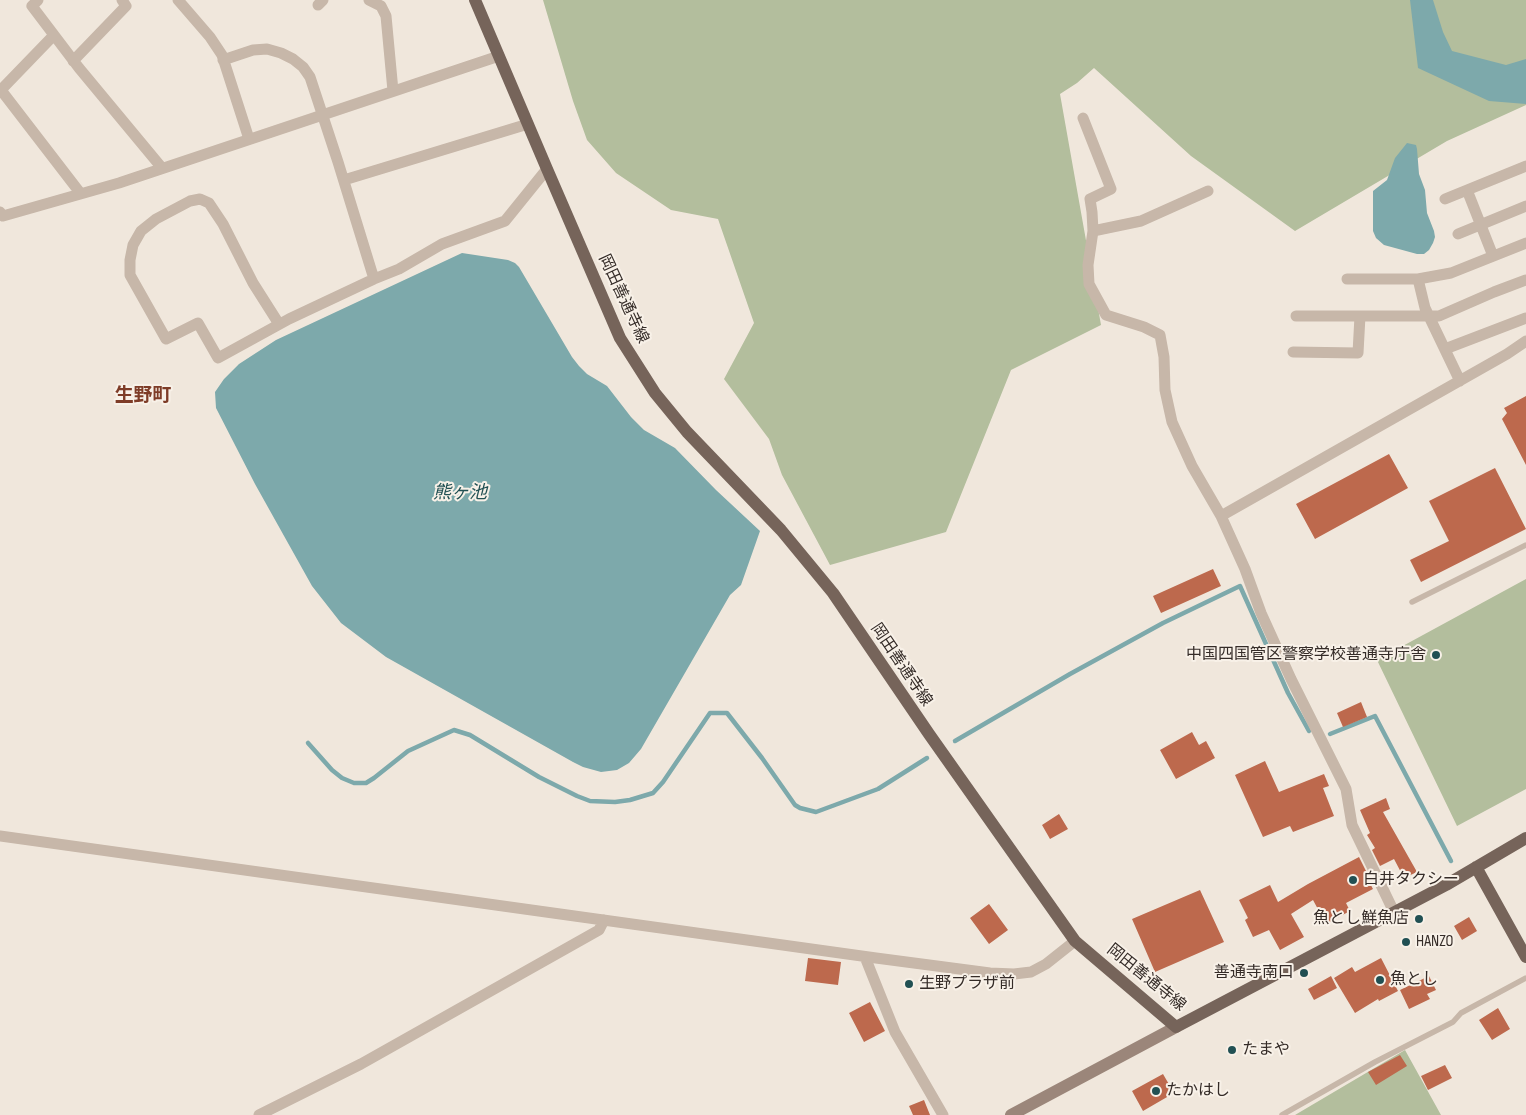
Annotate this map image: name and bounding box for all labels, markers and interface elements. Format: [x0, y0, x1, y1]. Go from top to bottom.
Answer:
street label: 岡田善通寺線 [594, 251, 652, 347]
district label: 生野町 [115, 385, 171, 407]
water label: 熊ヶ池 [433, 482, 487, 504]
street label: 岡田善通寺線 [866, 620, 936, 710]
place label: 中国四国管区警察学校善通寺庁舎 [1186, 645, 1426, 665]
marker: 中国四国管区警察学校善通寺庁舎 [1430, 649, 1442, 661]
place label: 白井タクシー [1363, 870, 1459, 890]
marker: 白井タクシー [1347, 874, 1359, 886]
place label: 魚とし鮮魚店 [1313, 909, 1409, 929]
marker: 魚とし鮮魚店 [1413, 913, 1425, 925]
place label: HANZO [1416, 932, 1453, 952]
marker: HANZO [1400, 936, 1412, 948]
street label: 岡田善通寺線 [1103, 940, 1189, 1016]
place label: 善通寺南口 [1214, 963, 1294, 983]
marker: 善通寺南口 [1298, 967, 1310, 979]
place label: 魚とし [1390, 970, 1438, 990]
place label: 生野プラザ前 [919, 974, 1015, 994]
marker: 魚とし [1374, 974, 1386, 986]
marker: 生野プラザ前 [903, 978, 915, 990]
place label: たまや [1242, 1040, 1290, 1060]
marker: たまや [1226, 1044, 1238, 1056]
place label: たかはし [1166, 1081, 1230, 1101]
marker: たかはし [1150, 1085, 1162, 1097]

